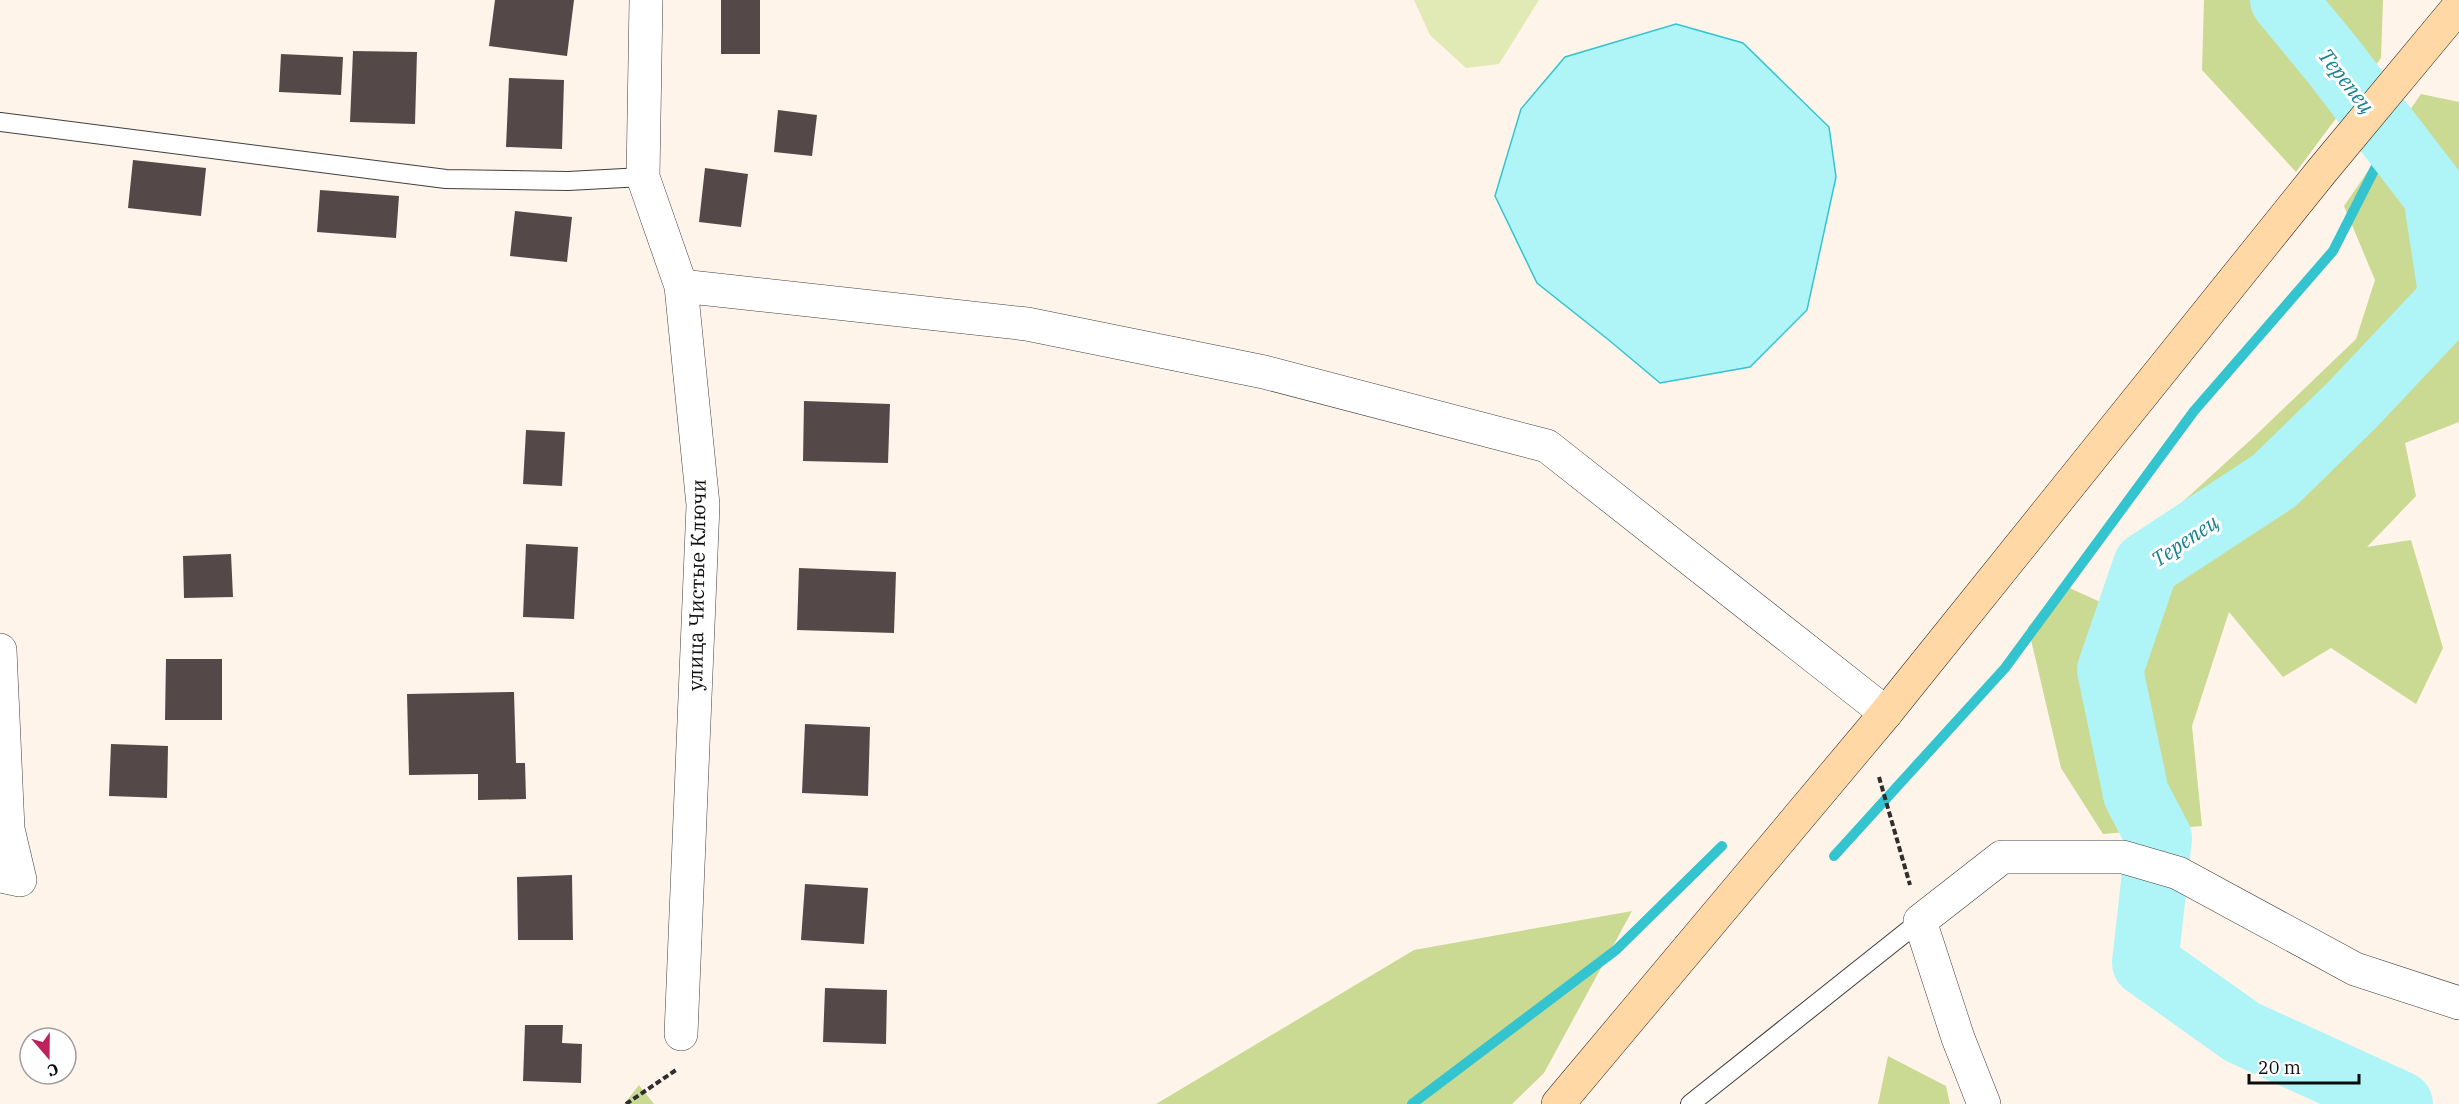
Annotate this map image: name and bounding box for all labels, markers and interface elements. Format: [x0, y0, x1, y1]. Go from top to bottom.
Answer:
water label: Терепец [2313, 42, 2381, 119]
street label: улица Чистые Ключи [681, 479, 712, 691]
water label: Терепец [2145, 508, 2223, 573]
north arrow [18, 1026, 78, 1086]
scale bar [2249, 1047, 2358, 1085]
text: 20 m [2258, 1056, 2301, 1079]
text: С [45, 1059, 62, 1081]

